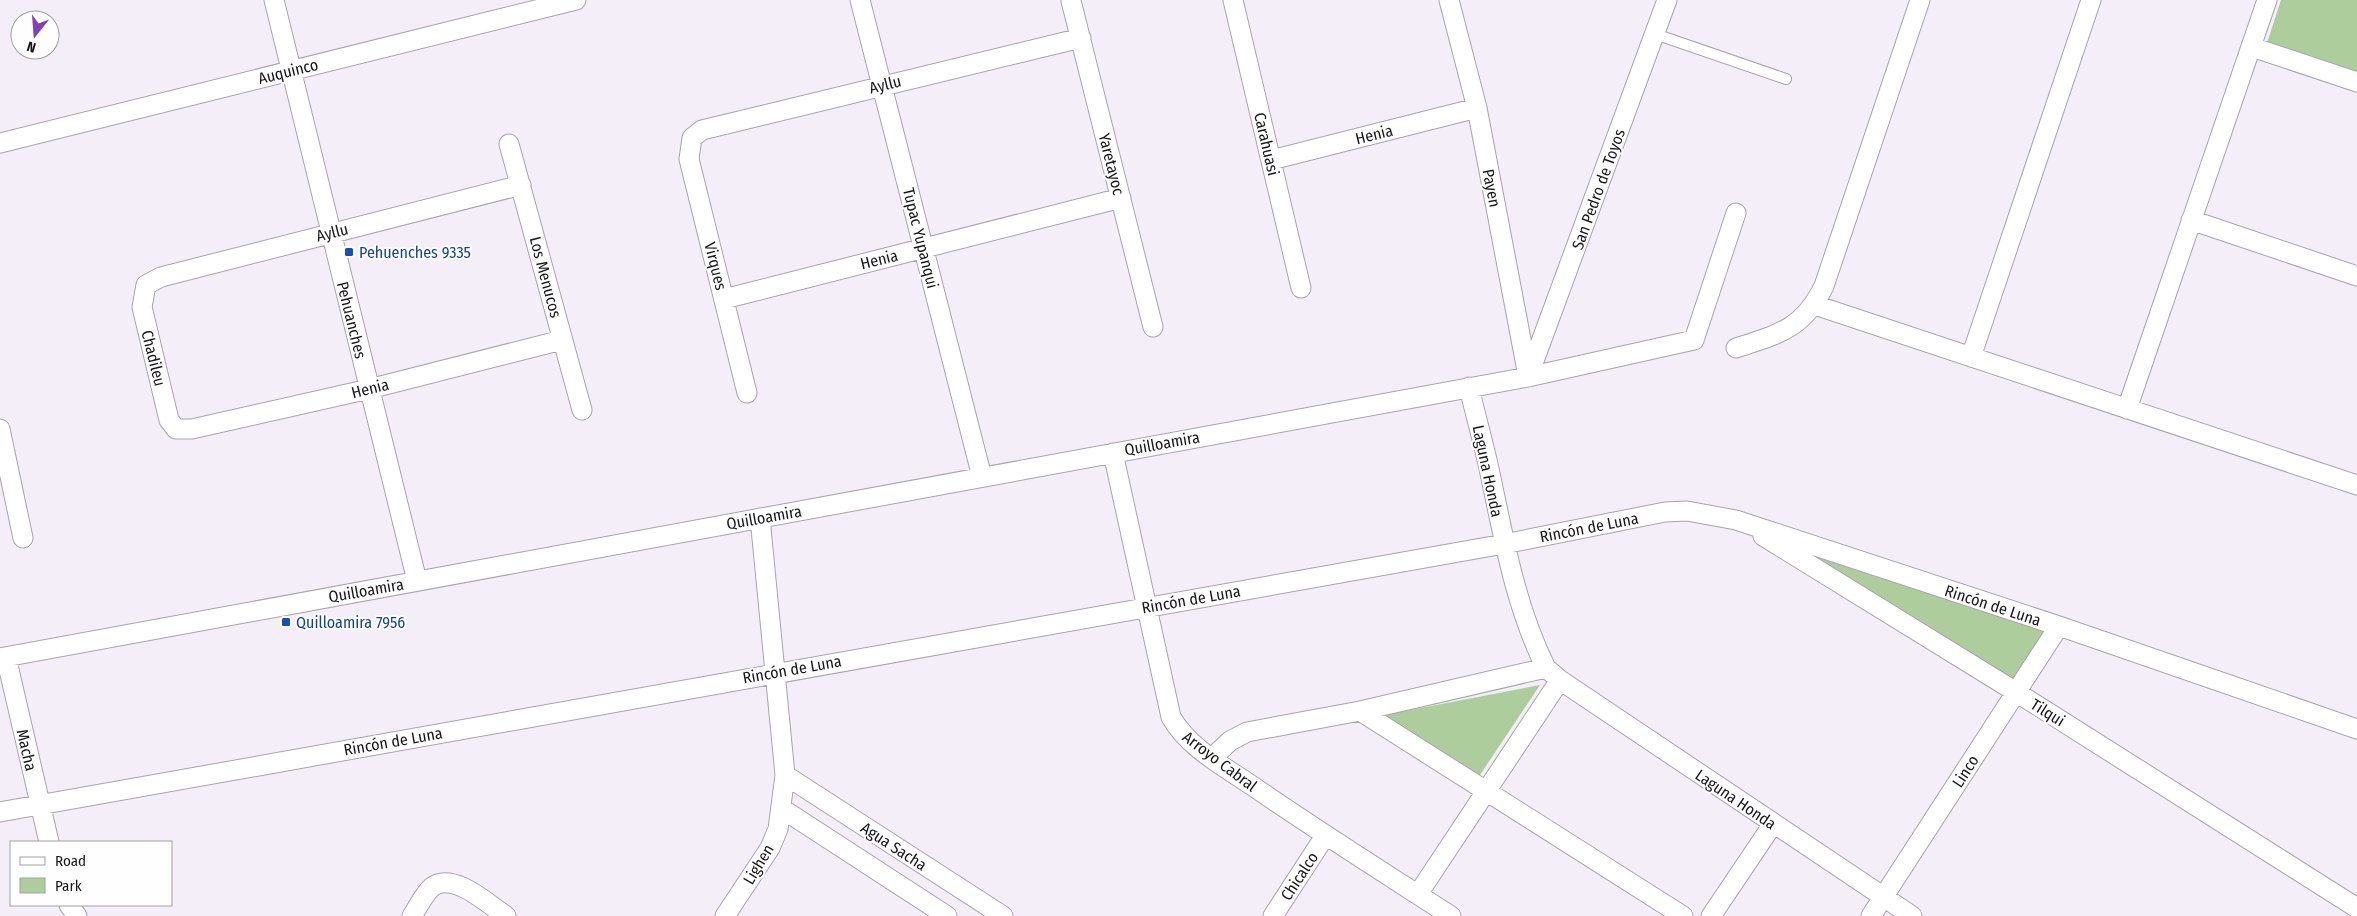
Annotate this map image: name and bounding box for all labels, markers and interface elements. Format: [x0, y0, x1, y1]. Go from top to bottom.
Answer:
north arrow [10, 10, 60, 60]
text: N [25, 38, 38, 56]
street label: Auquinco [256, 55, 320, 88]
street label: Ayllu [867, 71, 903, 98]
street label: Carahuasi [1250, 111, 1283, 177]
street label: Henia [1353, 121, 1395, 148]
street label: San Pedro de Toyos [1568, 126, 1629, 252]
street label: Yaretayoc [1095, 131, 1128, 197]
street label: Payen [1479, 167, 1505, 209]
street label: Tupac Yupanqui [899, 186, 942, 290]
street label: Ayllu [314, 219, 350, 246]
street label: Los Menucos [526, 234, 566, 320]
street label: Virques [700, 240, 731, 292]
place label: Pehuenches 9335 [359, 243, 471, 262]
marker: Pehuenches 9335 [343, 246, 355, 258]
street label: Henia [858, 246, 900, 273]
street label: Pehuanches [333, 280, 370, 361]
street label: Chadileu [137, 328, 170, 388]
street label: Henia [349, 375, 391, 402]
street label: Laguna Honda [1469, 423, 1507, 519]
street label: Quilloamira [1123, 427, 1201, 459]
street label: Quilloamira [725, 501, 803, 533]
street label: Rincón de Luna [1538, 509, 1640, 546]
street label: Quilloamira [327, 574, 405, 606]
street label: Rincón de Luna [1140, 581, 1242, 618]
street label: Rincón de Luna [1942, 581, 2044, 630]
place label: Quilloamira 7956 [296, 613, 405, 632]
marker: Quilloamira 7956 [280, 616, 292, 628]
street label: Rincón de Luna [741, 651, 843, 688]
street label: Tilqui [2027, 695, 2068, 730]
street label: Rincón de Luna [342, 723, 444, 760]
street label: Macha [12, 727, 41, 773]
street label: Arroyo Cabral [1179, 727, 1261, 795]
street label: Linco [1948, 752, 1983, 791]
street label: Laguna Honda [1692, 765, 1780, 833]
street label: Agua Sacha [857, 818, 930, 875]
legend [10, 841, 172, 906]
street label: Lighen [739, 841, 778, 888]
street label: Chicalco [1277, 848, 1322, 904]
text: Road [55, 852, 86, 870]
text: Park [55, 877, 82, 895]

